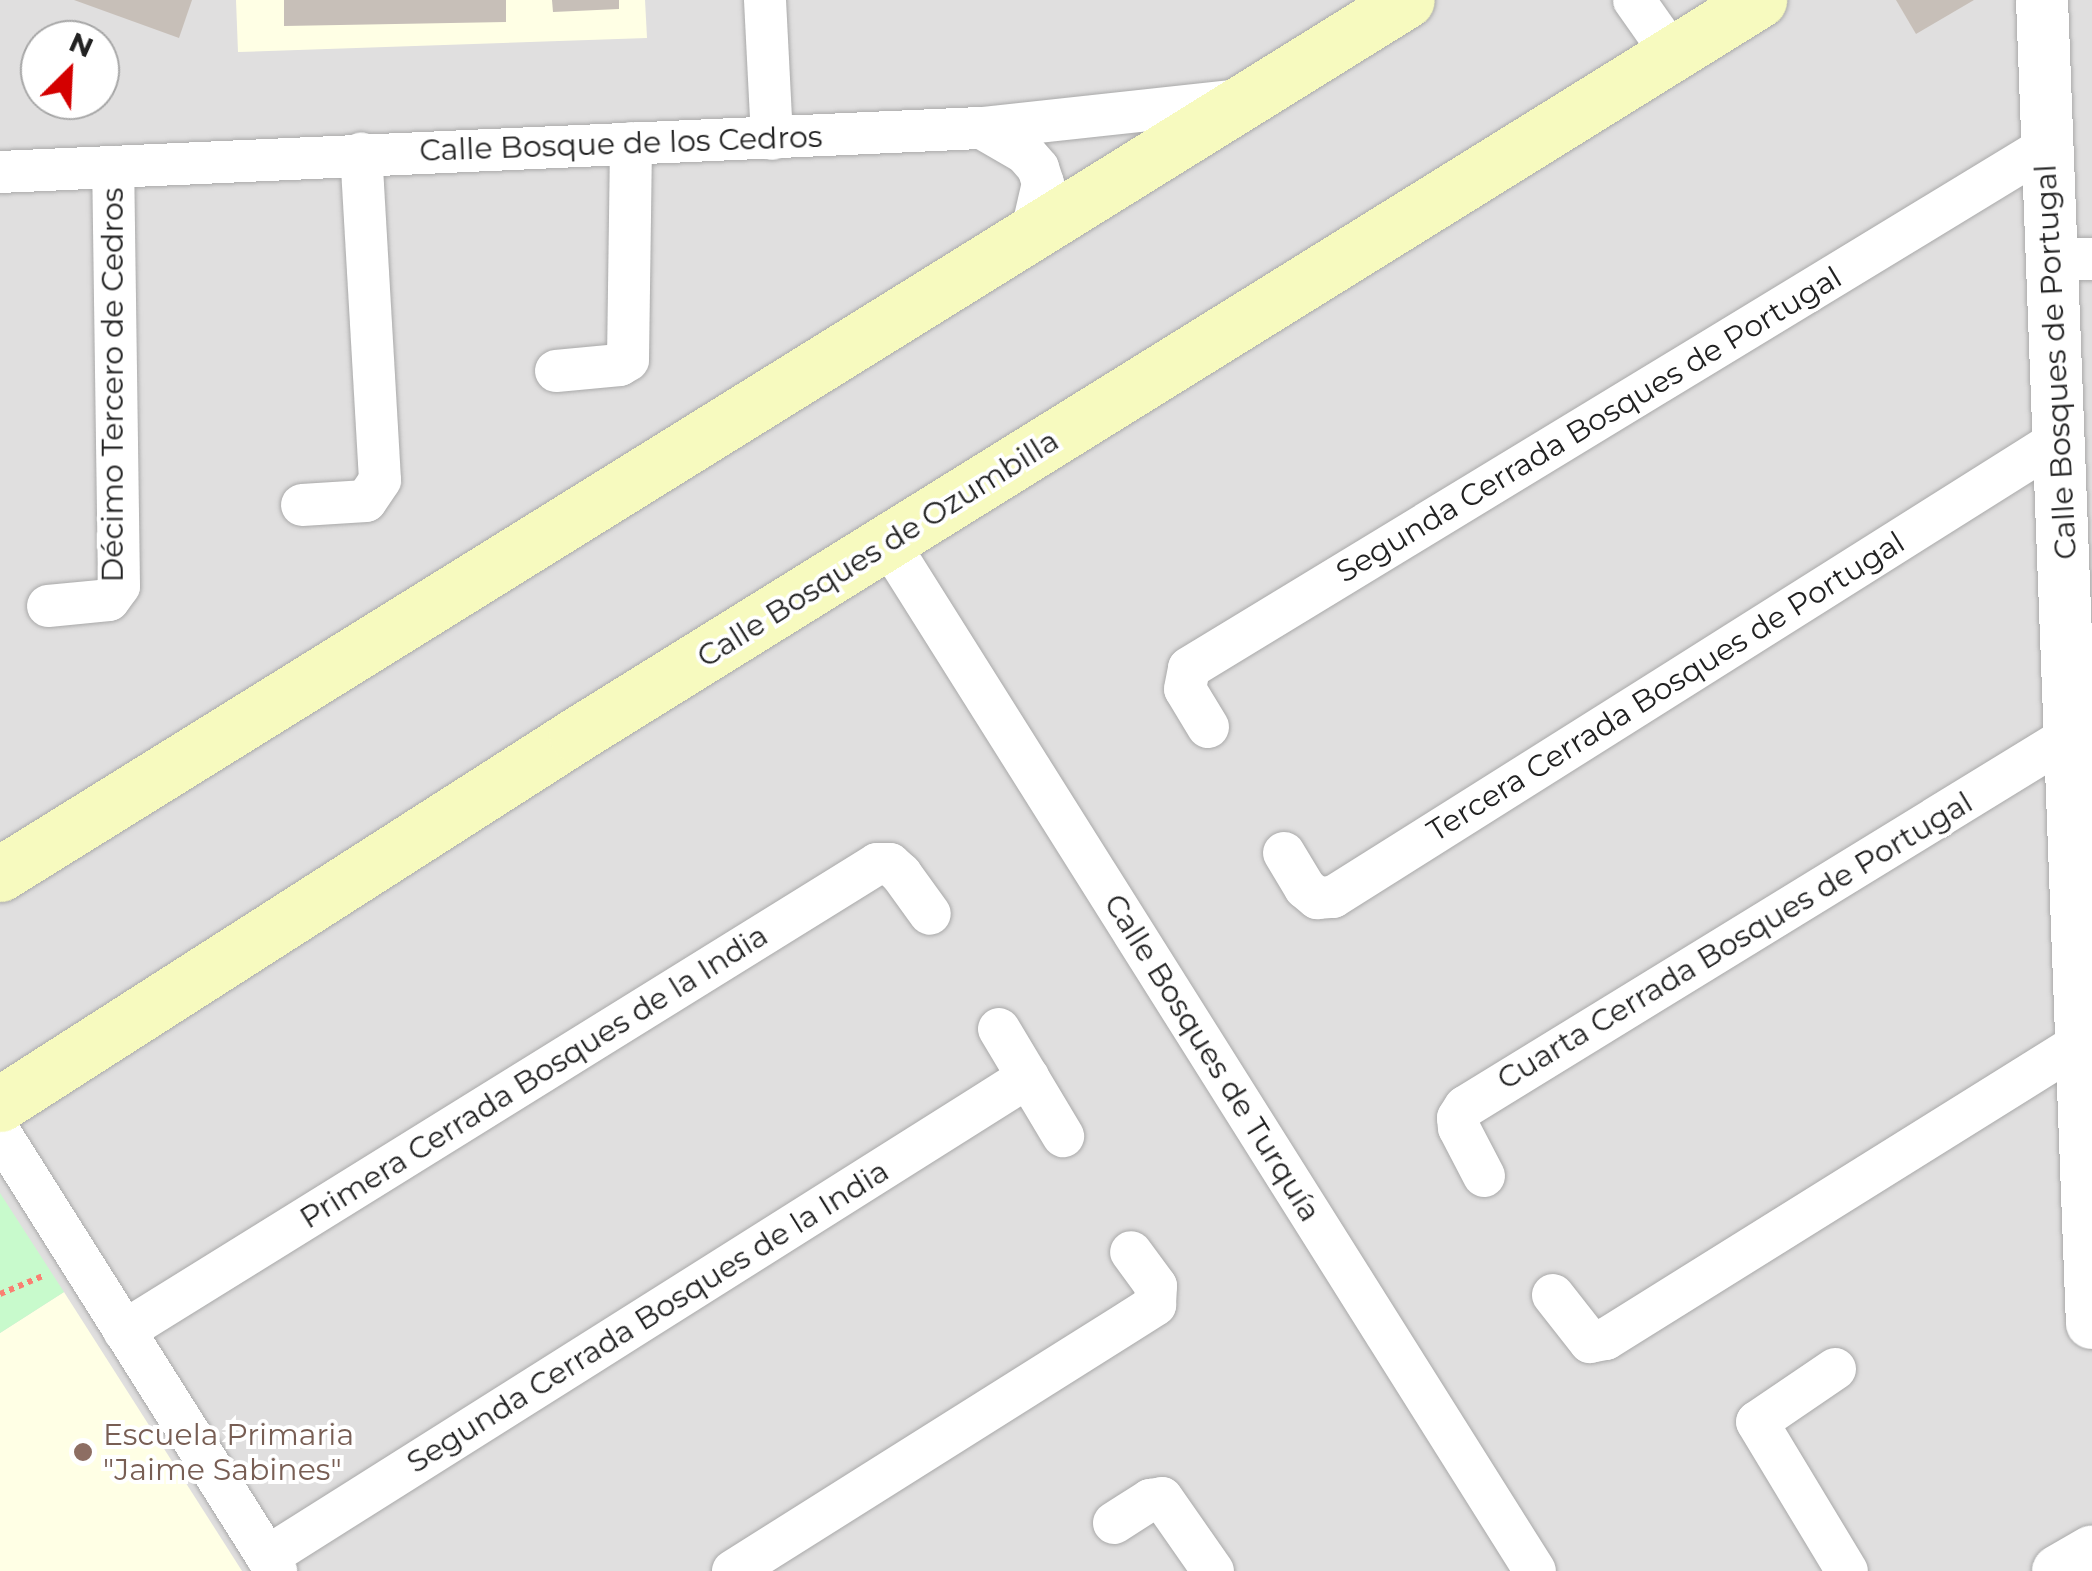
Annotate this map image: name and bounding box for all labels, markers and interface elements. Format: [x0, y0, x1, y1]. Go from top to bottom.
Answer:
north arrow [20, 20, 120, 120]
text: N [64, 24, 99, 65]
street label: Calle Bosque de los Cedros [419, 119, 823, 169]
street label: Calle Bosques de Portugal [2028, 164, 2084, 560]
street label: Décimo Tercero de Cedros [95, 188, 131, 582]
street label: Segunda Cerrada Bosques de Portugal [1330, 259, 1848, 591]
street label: Calle Bosques de Ozumbilla [691, 423, 1065, 675]
street label: Tercera Cerrada Bosques de Portugal [1421, 524, 1911, 850]
street label: Cuarta Cerrada Bosques de Portugal [1491, 785, 1979, 1097]
street label: Calle Bosques de Turquía [1096, 888, 1328, 1228]
street label: Primera Cerrada Bosques de la India [294, 917, 774, 1237]
street label: Segunda Cerrada Bosques de la India [401, 1153, 895, 1481]
place label: Escuela Primaria "Jaime Sabines" [103, 1417, 354, 1488]
marker: Escuela Primaria "Jaime Sabines" [72, 1441, 94, 1463]

